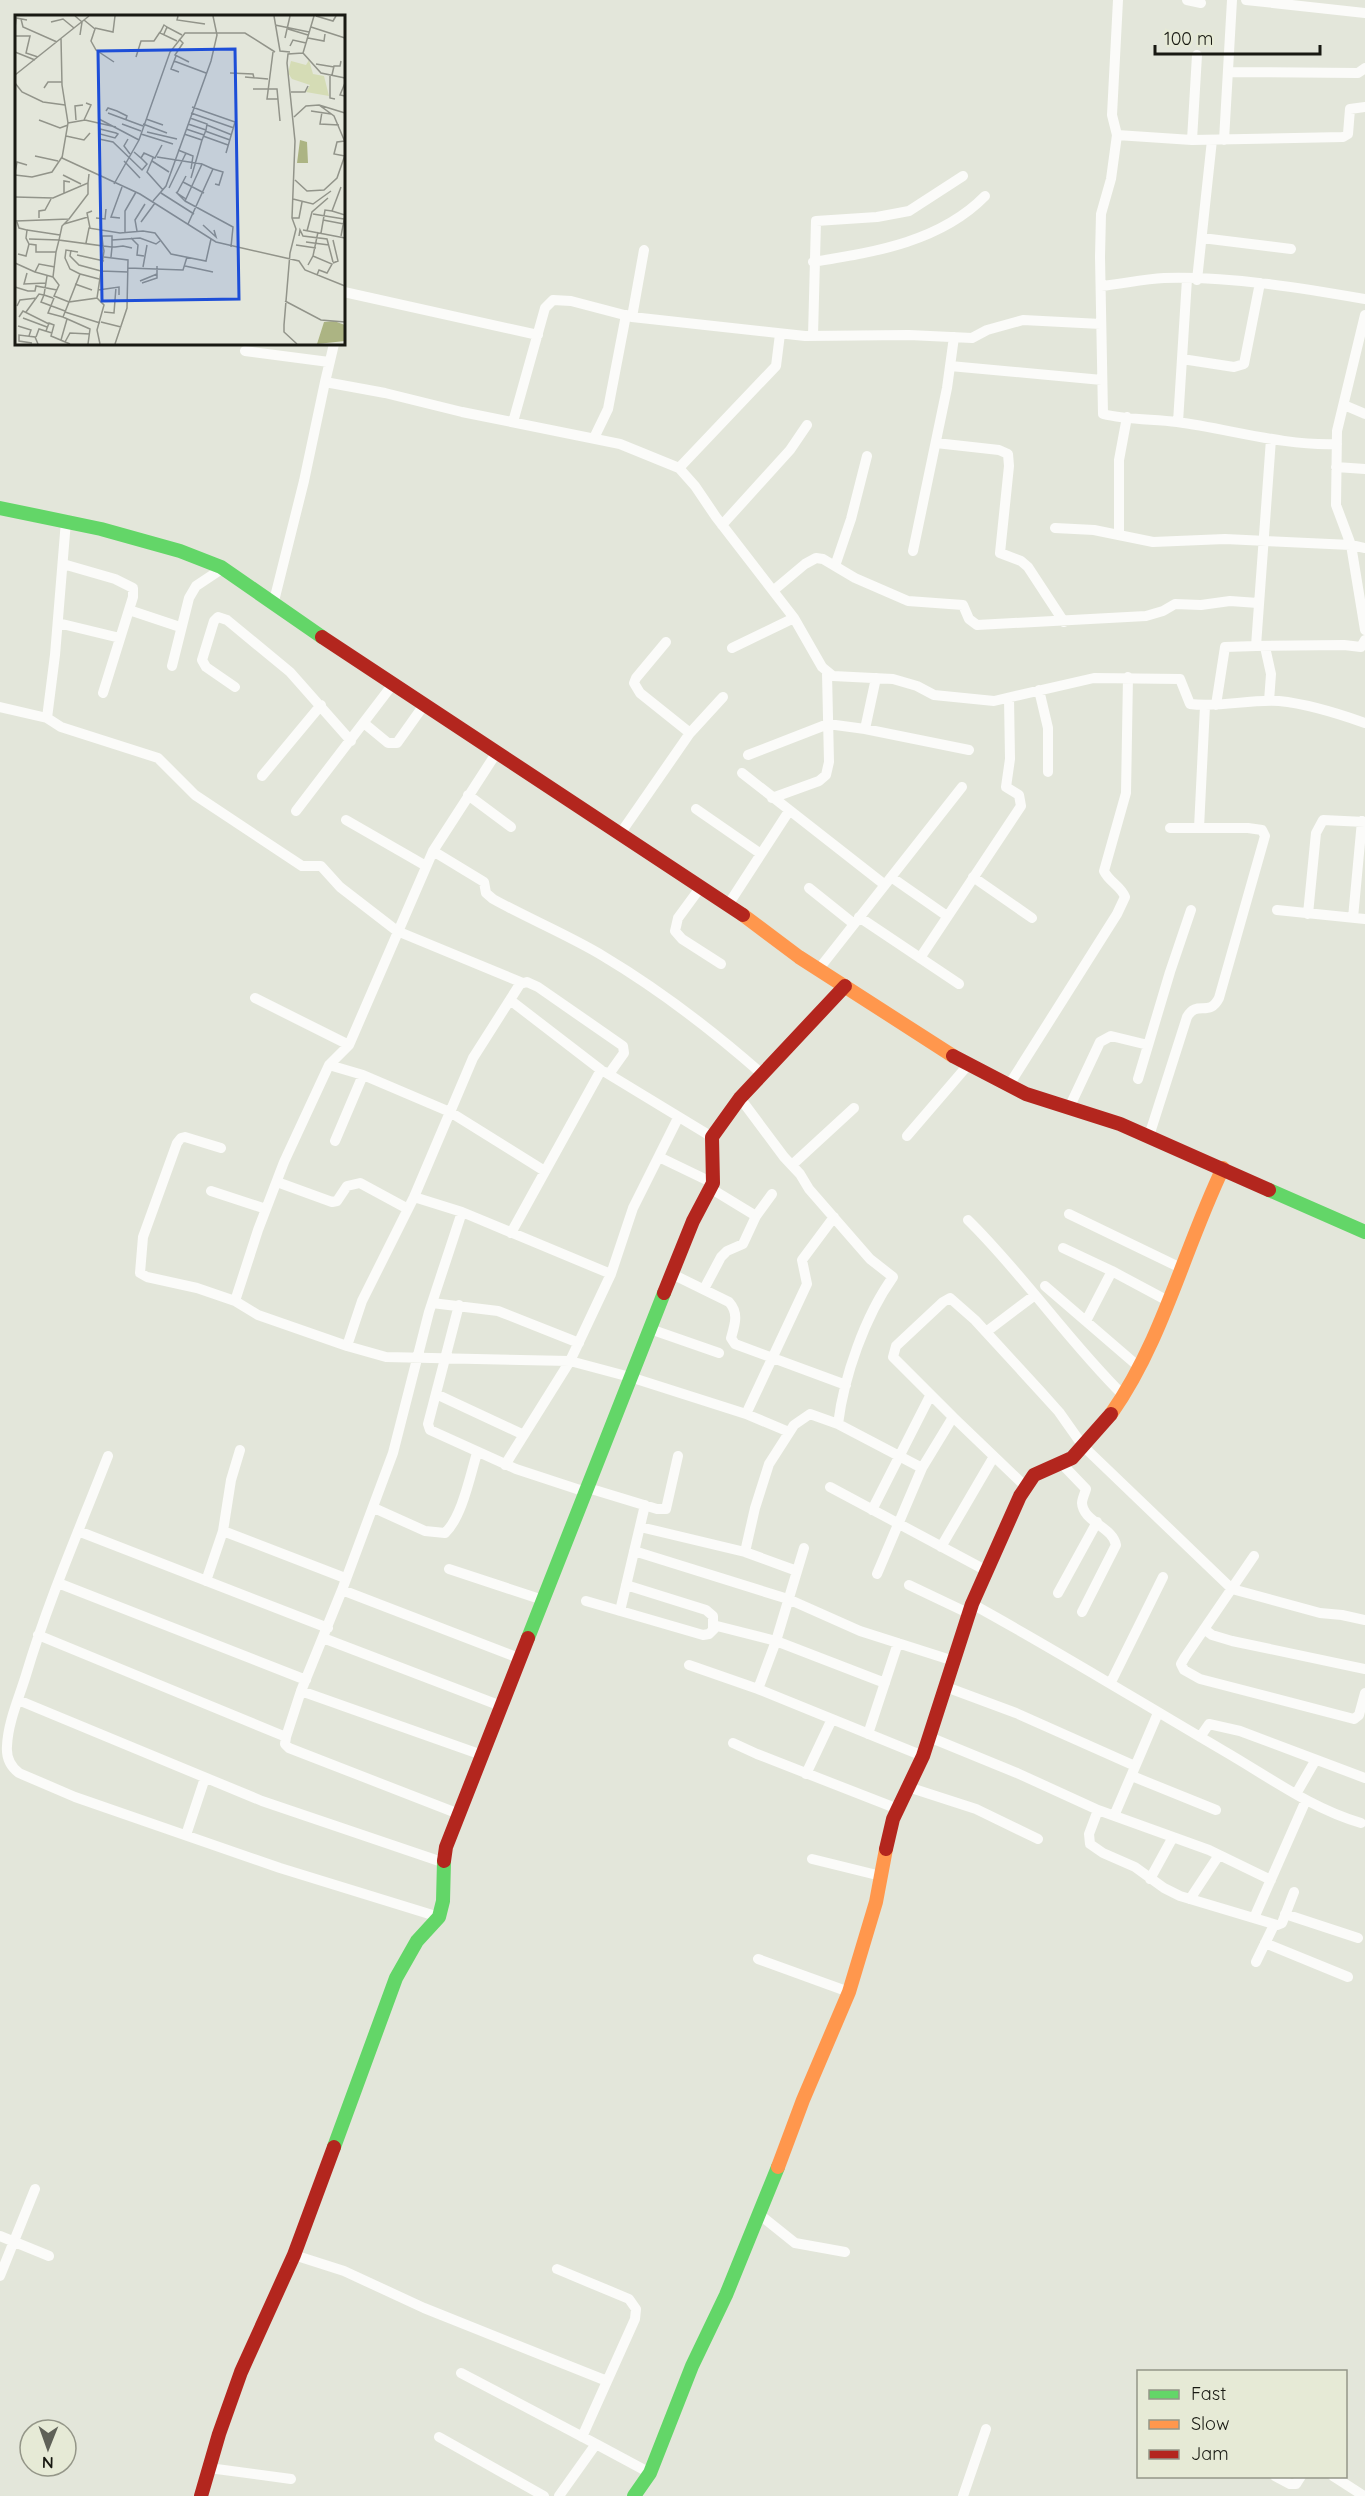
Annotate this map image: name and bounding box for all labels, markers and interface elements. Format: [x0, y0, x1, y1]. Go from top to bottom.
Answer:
inset map [15, 15, 345, 345]
scale bar [1155, 18, 1320, 56]
text: 100 m [1164, 27, 1213, 50]
legend [1137, 2370, 1347, 2478]
text: Fast [1191, 2382, 1226, 2405]
text: Slow [1191, 2412, 1229, 2435]
north arrow [18, 2418, 78, 2478]
text: Jam [1191, 2442, 1229, 2465]
text: N [42, 2453, 54, 2473]

